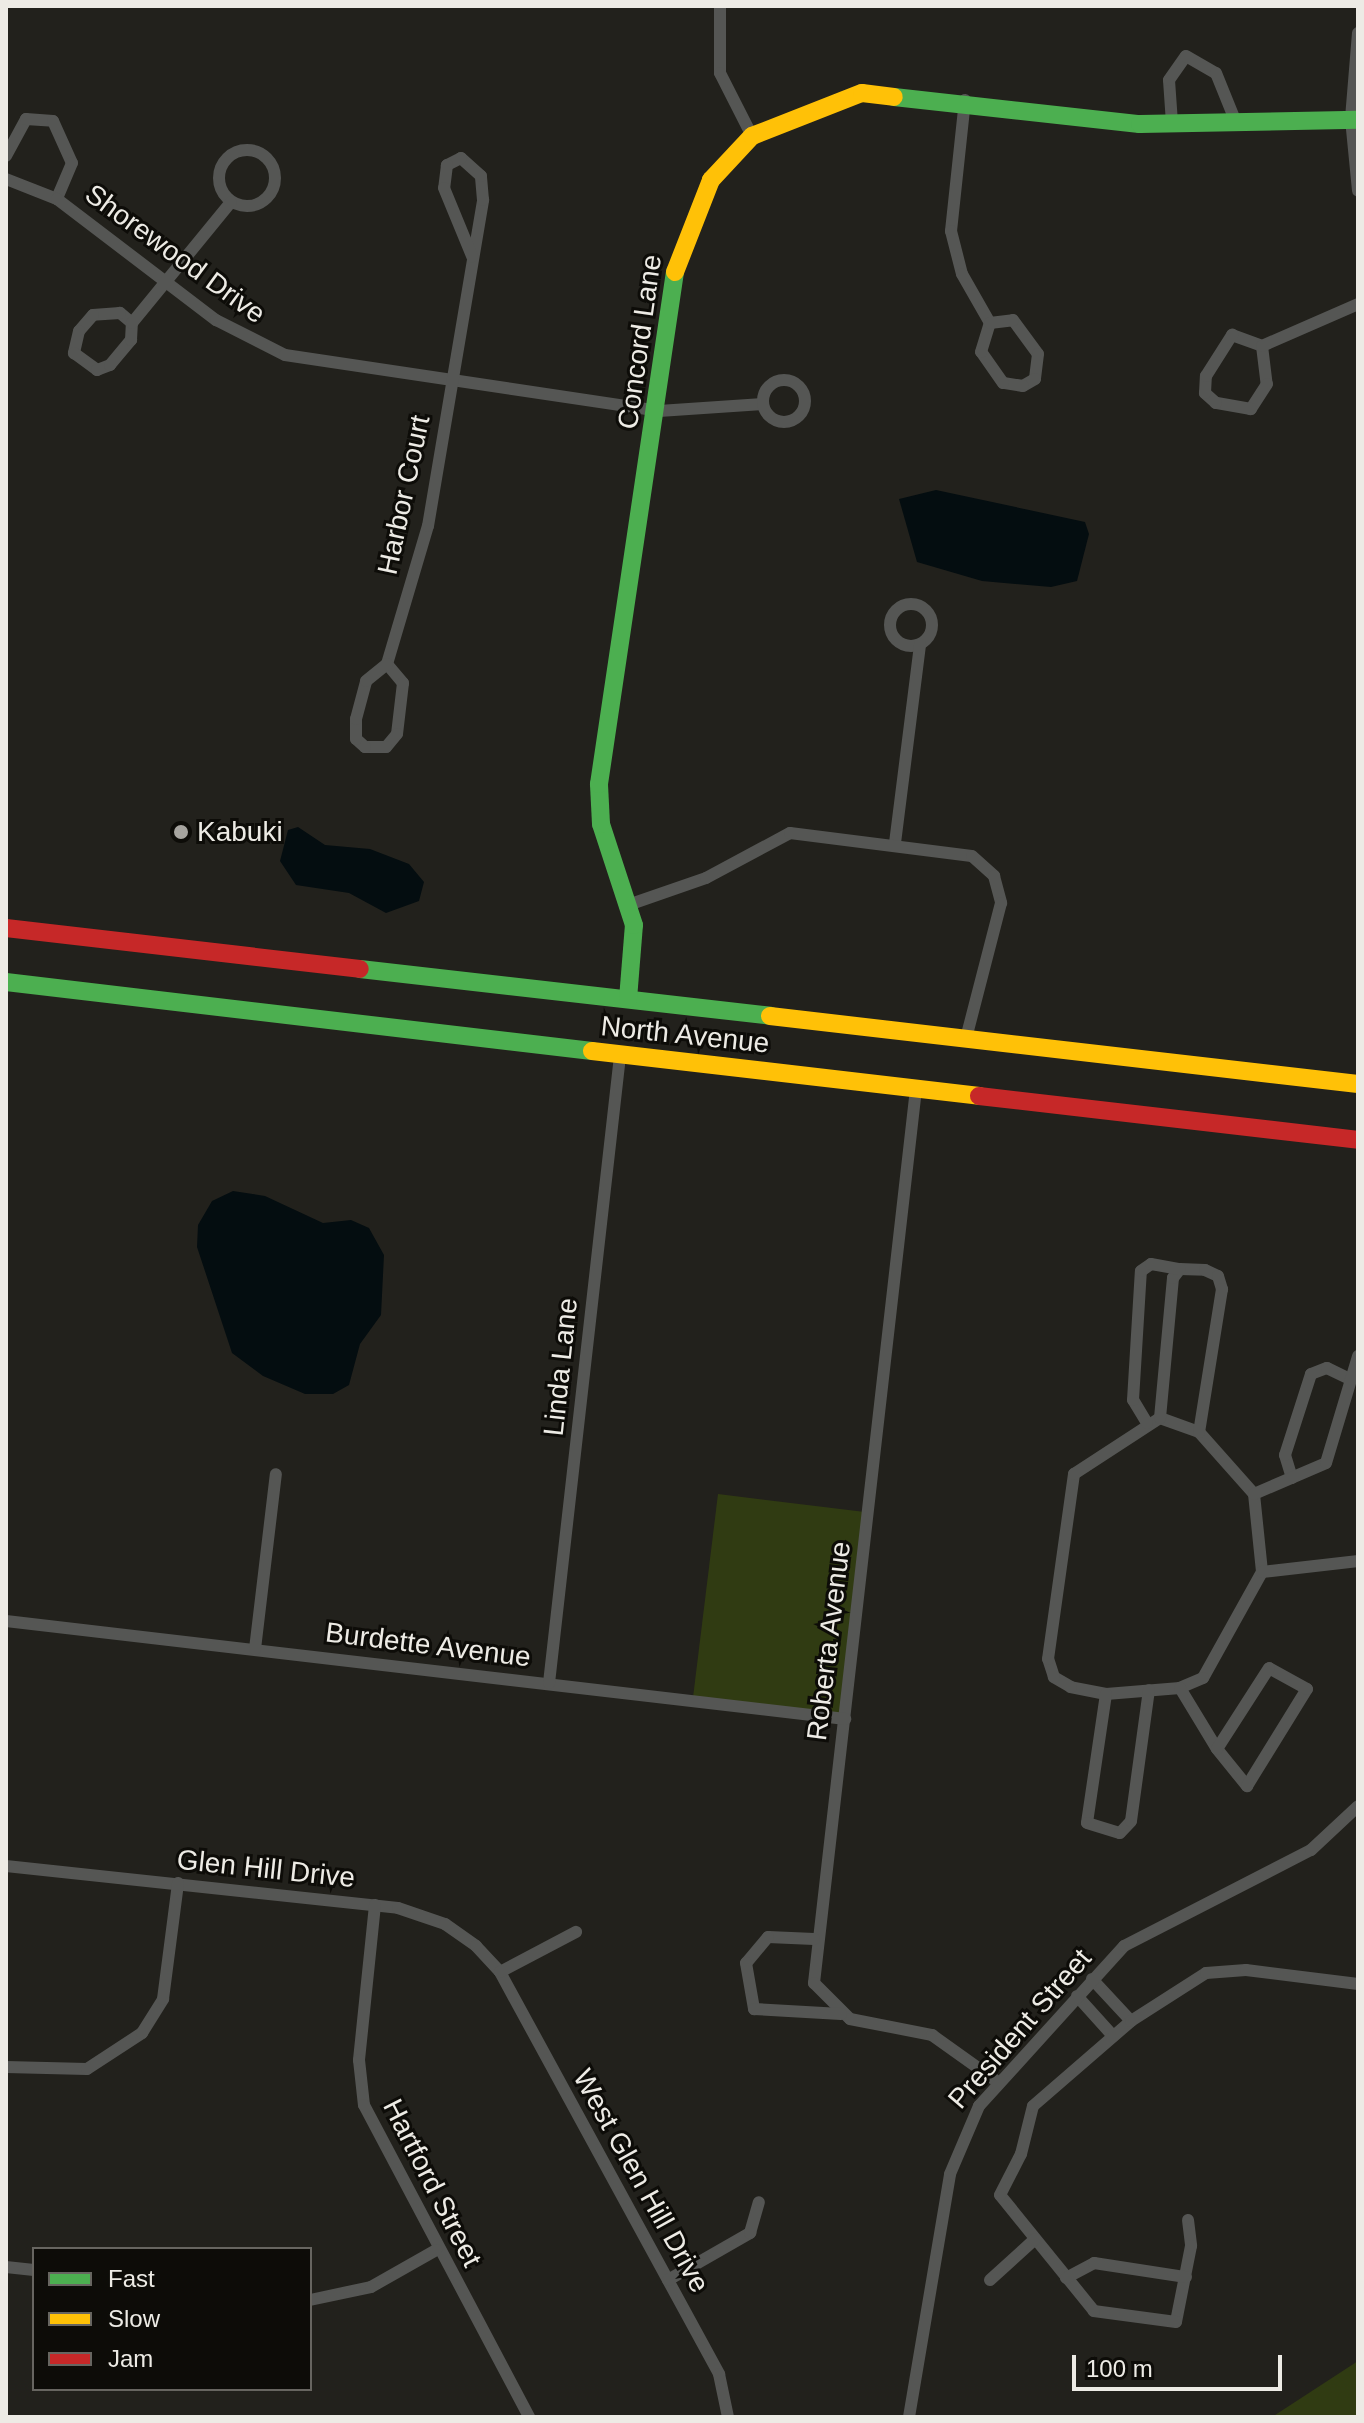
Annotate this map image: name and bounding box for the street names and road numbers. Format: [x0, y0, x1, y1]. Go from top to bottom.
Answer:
street label: Shorewood Drive [78, 177, 272, 331]
street label: Concord Lane [611, 253, 669, 431]
street label: Harbor Court [371, 412, 437, 578]
street label: North Avenue [598, 1009, 772, 1061]
street label: Linda Lane [537, 1296, 585, 1438]
street label: Roberta Avenue [800, 1539, 858, 1743]
street label: Burdette Avenue [323, 1616, 533, 1674]
street label: Glen Hill Drive [175, 1843, 357, 1895]
street label: President Street [941, 1942, 1099, 2116]
street label: West Glen Hill Drive [566, 2064, 716, 2298]
street label: Hartford Street [375, 2094, 489, 2272]

